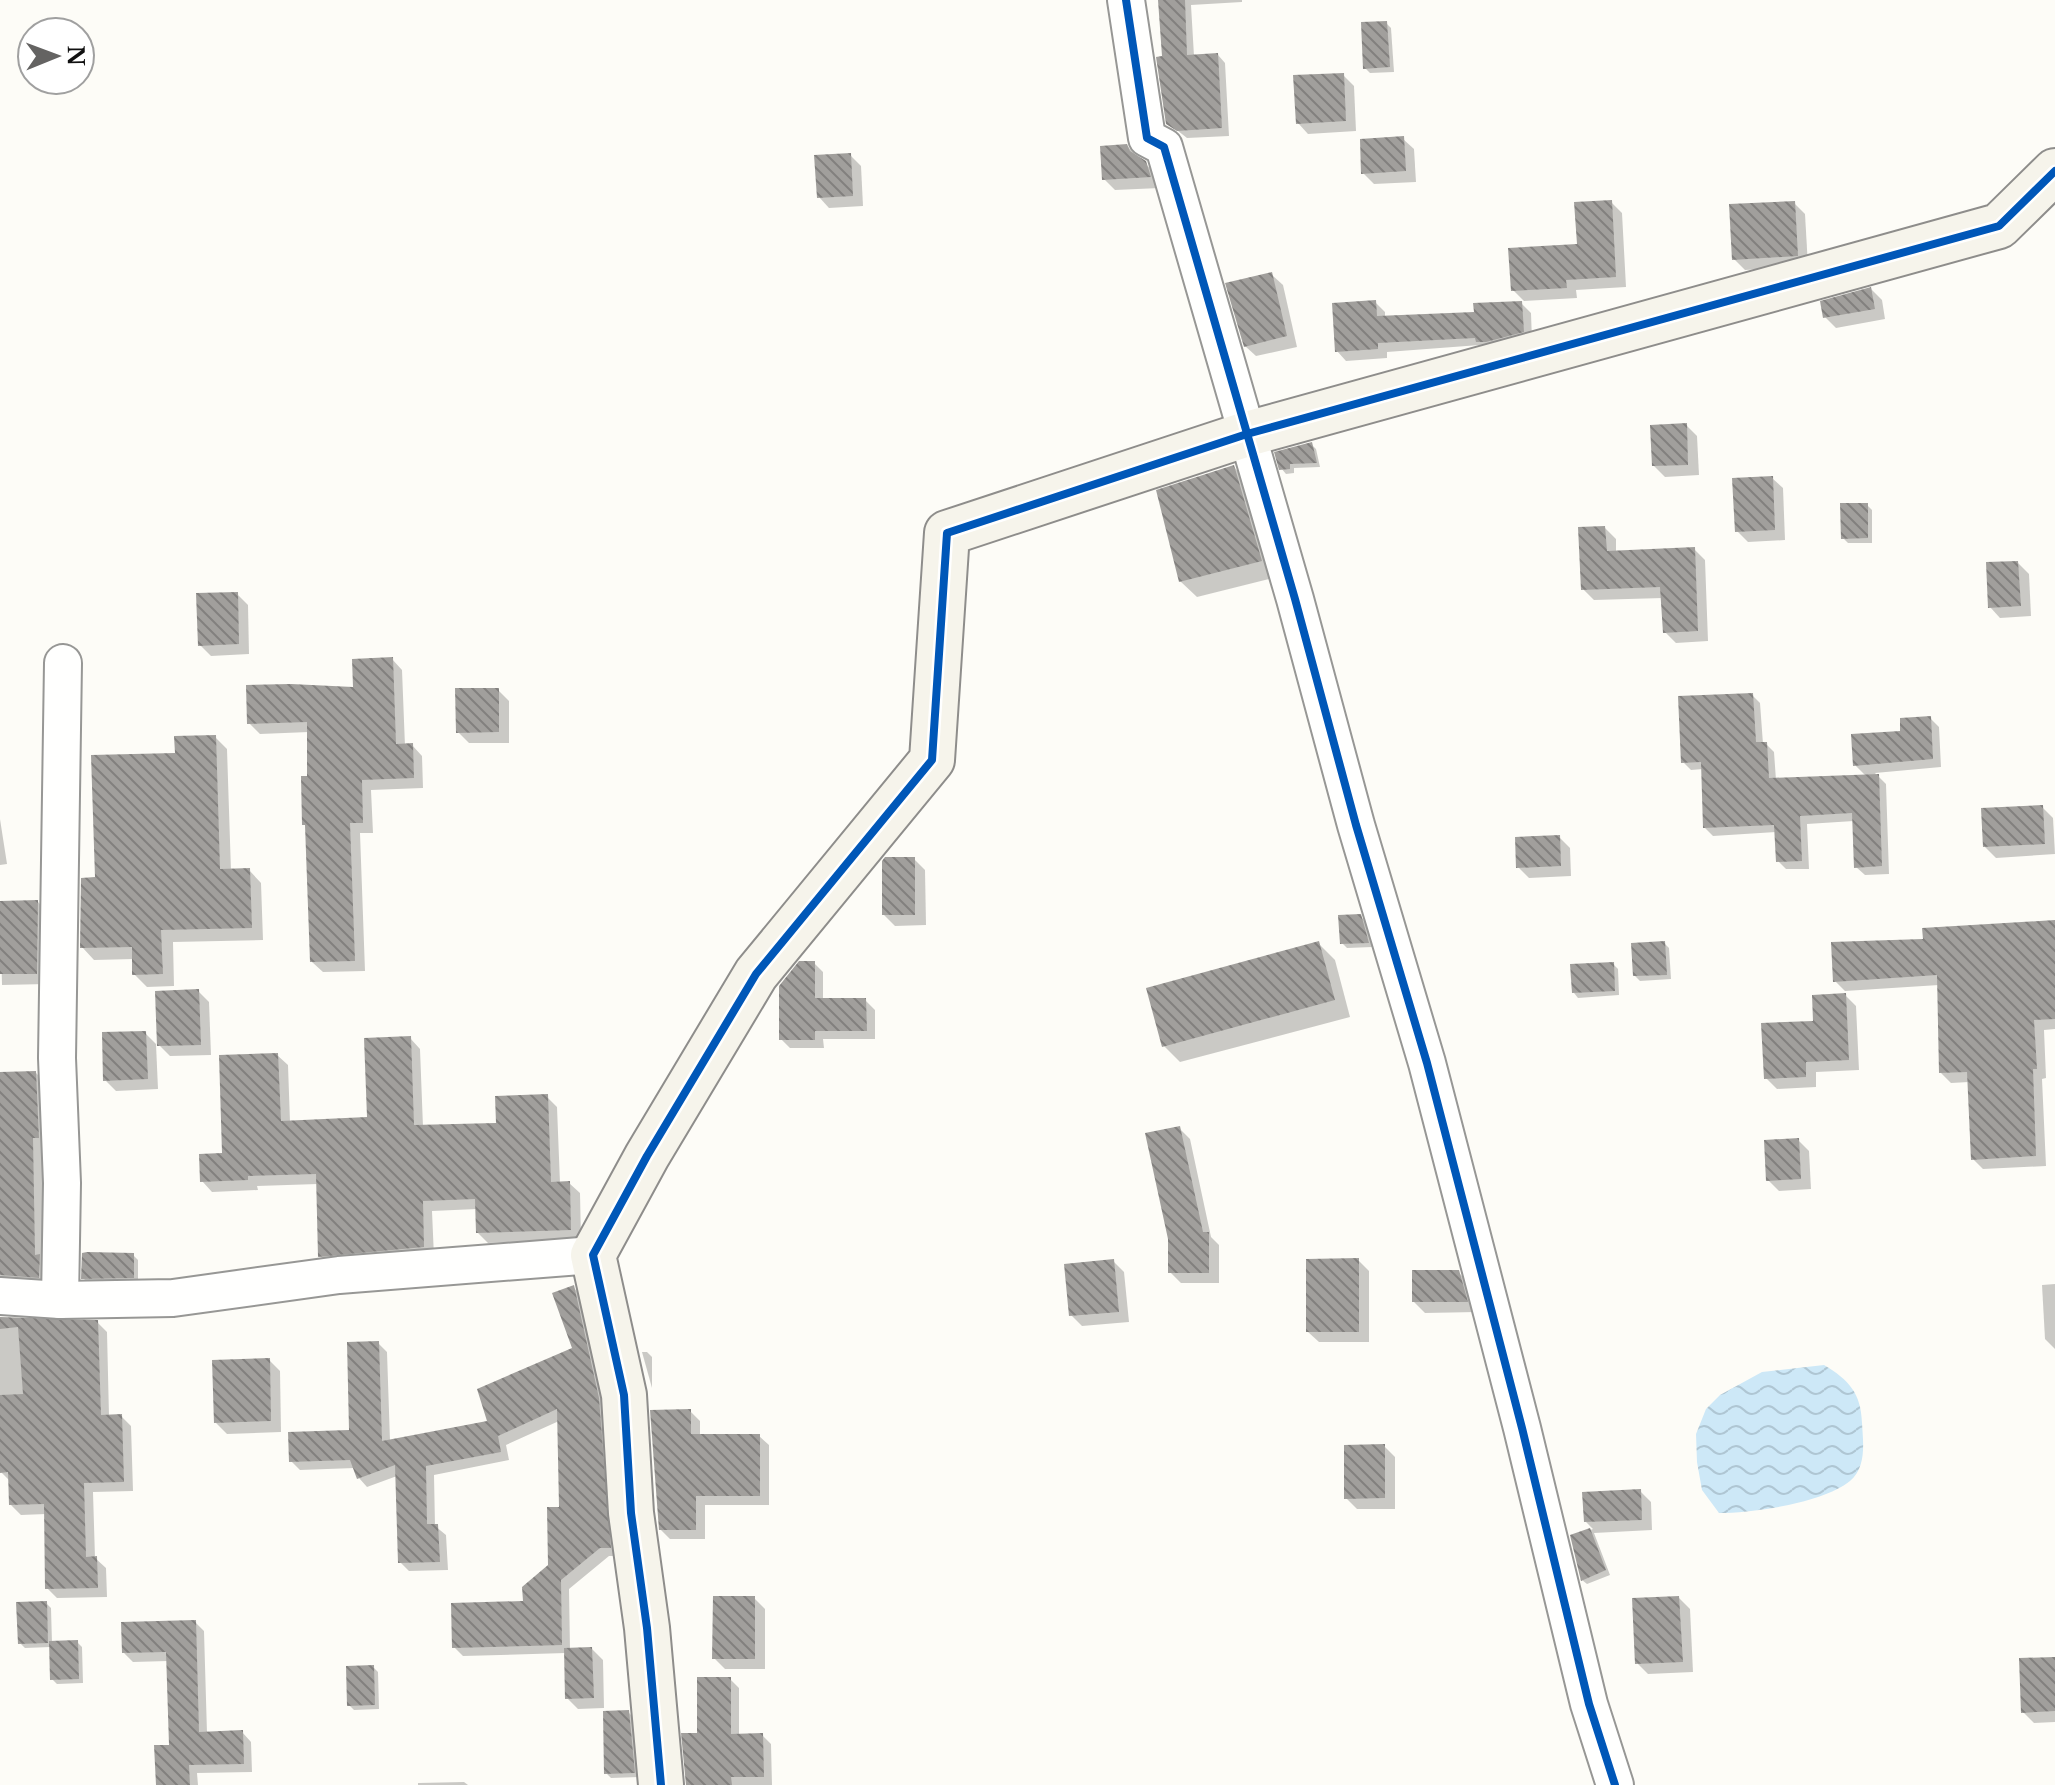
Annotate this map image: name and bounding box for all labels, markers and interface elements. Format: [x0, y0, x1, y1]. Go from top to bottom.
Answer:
north arrow [16, 16, 96, 96]
text: N [62, 45, 89, 67]

